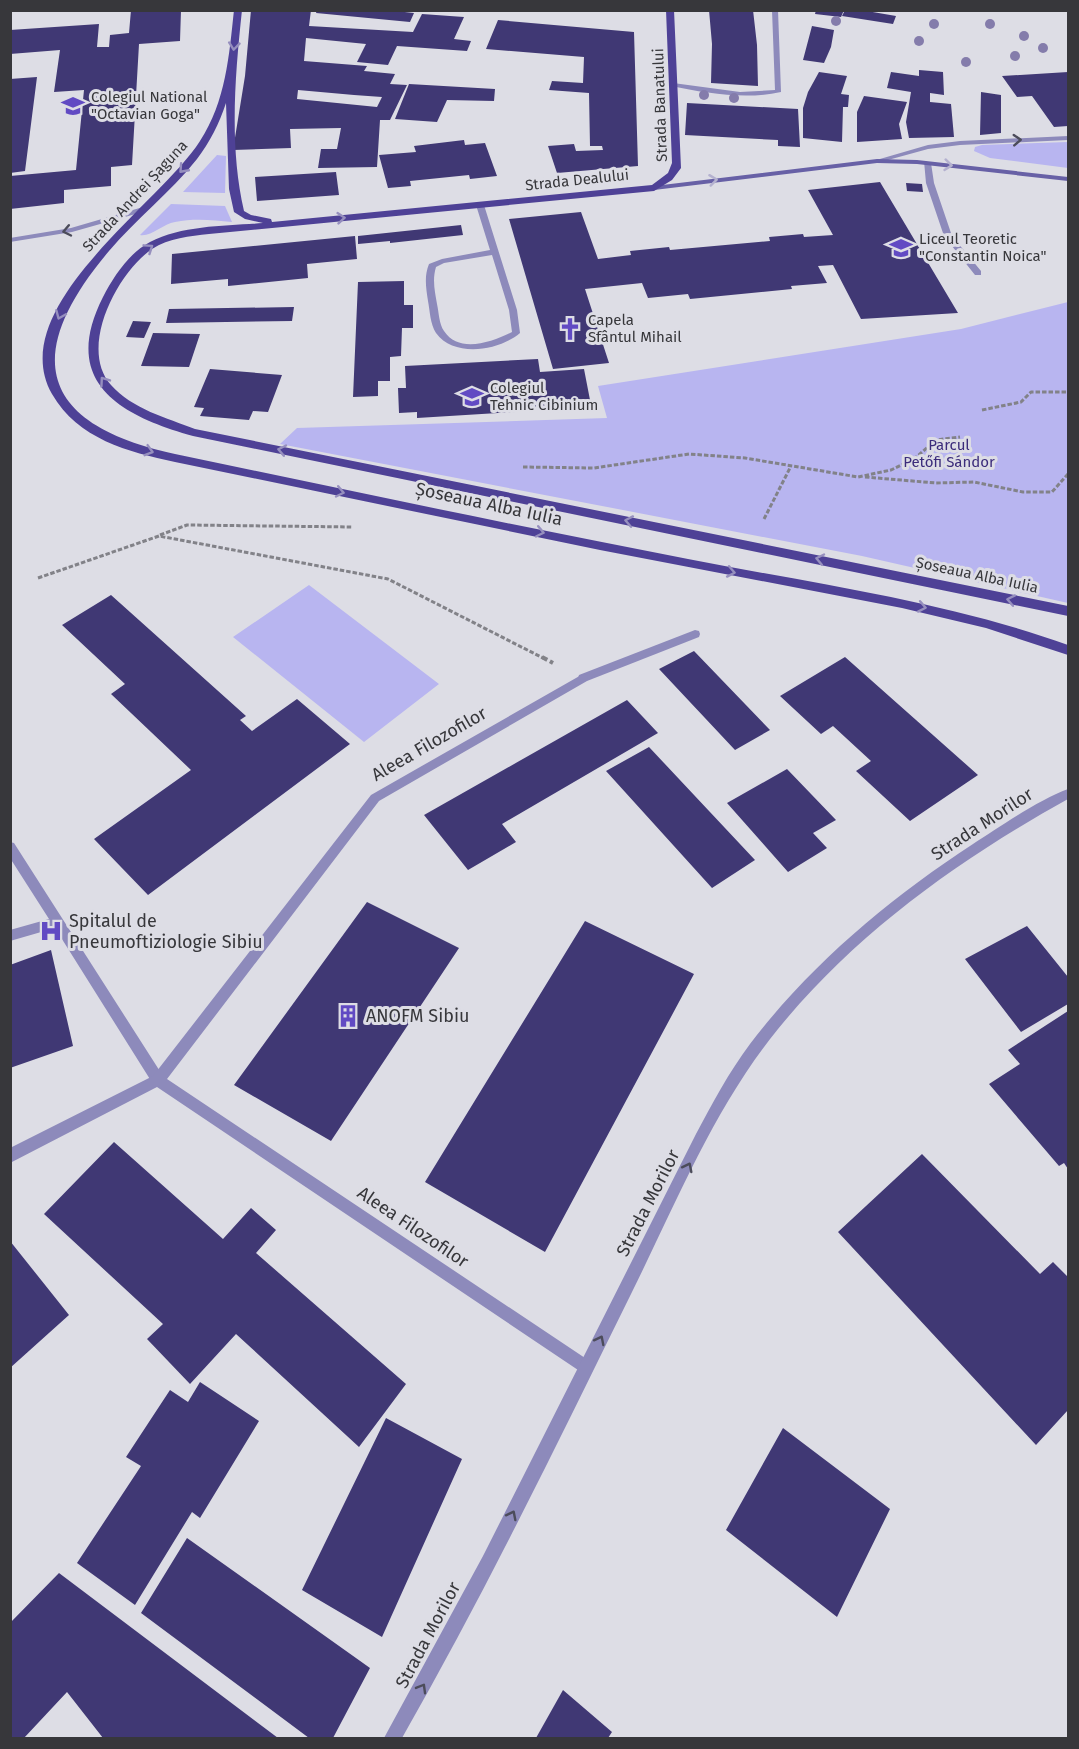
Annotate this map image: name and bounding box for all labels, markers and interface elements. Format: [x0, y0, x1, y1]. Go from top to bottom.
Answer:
one-way arrow [229, 41, 241, 51]
street label: Strada Banatului [649, 48, 671, 162]
place label: Colegiul National "Octavian Goga" [91, 88, 208, 123]
school or university icon: Colegiul National "Octavian Goga" [60, 93, 86, 119]
one-way arrow [1013, 134, 1022, 147]
street label: Strada Andrei Șaguna [79, 137, 192, 256]
one-way arrow [944, 158, 953, 171]
one-way arrow [179, 162, 190, 173]
street label: Strada Dealului [524, 166, 630, 194]
one-way arrow [708, 175, 717, 187]
one-way arrow [336, 212, 345, 225]
one-way arrow [62, 224, 72, 237]
place label: Liceul Teoretic "Constantin Noica" [919, 230, 1047, 265]
school or university icon: Liceul Teoretic "Constantin Noica" [888, 235, 914, 261]
one-way arrow [142, 244, 153, 255]
one-way arrow [55, 309, 67, 320]
place label: Capela Sfântul Mihail [588, 311, 682, 346]
church icon: Capela Sfântul Mihail [557, 316, 583, 342]
one-way arrow [100, 377, 111, 388]
place label: Colegiul Tehnic Cibinium [490, 379, 598, 414]
school or university icon: Colegiul Tehnic Cibinium [459, 384, 485, 410]
park label: Parcul Petőfi Sándor [903, 436, 995, 471]
one-way arrow [143, 444, 154, 456]
one-way arrow [277, 444, 287, 457]
street label: Șoseaua Alba Iulia [413, 478, 565, 531]
one-way arrow [334, 484, 344, 497]
one-way arrow [625, 515, 635, 528]
one-way arrow [534, 525, 544, 538]
street label: Șoseaua Alba Iulia [914, 553, 1040, 598]
one-way arrow [816, 554, 826, 567]
one-way arrow [725, 565, 735, 578]
one-way arrow [1006, 594, 1016, 607]
one-way arrow [917, 600, 927, 613]
street label: Aleea Filozofilor [367, 702, 491, 786]
street label: Strada Morilor [927, 783, 1037, 865]
place label: Spitalul de Pneumoftiziologie Sibiu [69, 910, 263, 953]
hospital icon: Spitalul de Pneumoftiziologie Sibiu [38, 918, 64, 944]
building icon: ANOFM Sibiu [335, 1003, 361, 1029]
place label: ANOFM Sibiu [366, 1005, 469, 1027]
street label: Strada Morilor [612, 1146, 684, 1260]
one-way arrow [681, 1162, 692, 1173]
street label: Aleea Filozofilor [353, 1182, 473, 1272]
one-way arrow [592, 1336, 604, 1347]
one-way arrow [505, 1510, 516, 1521]
street label: Strada Morilor [391, 1578, 465, 1692]
one-way arrow [415, 1684, 427, 1694]

